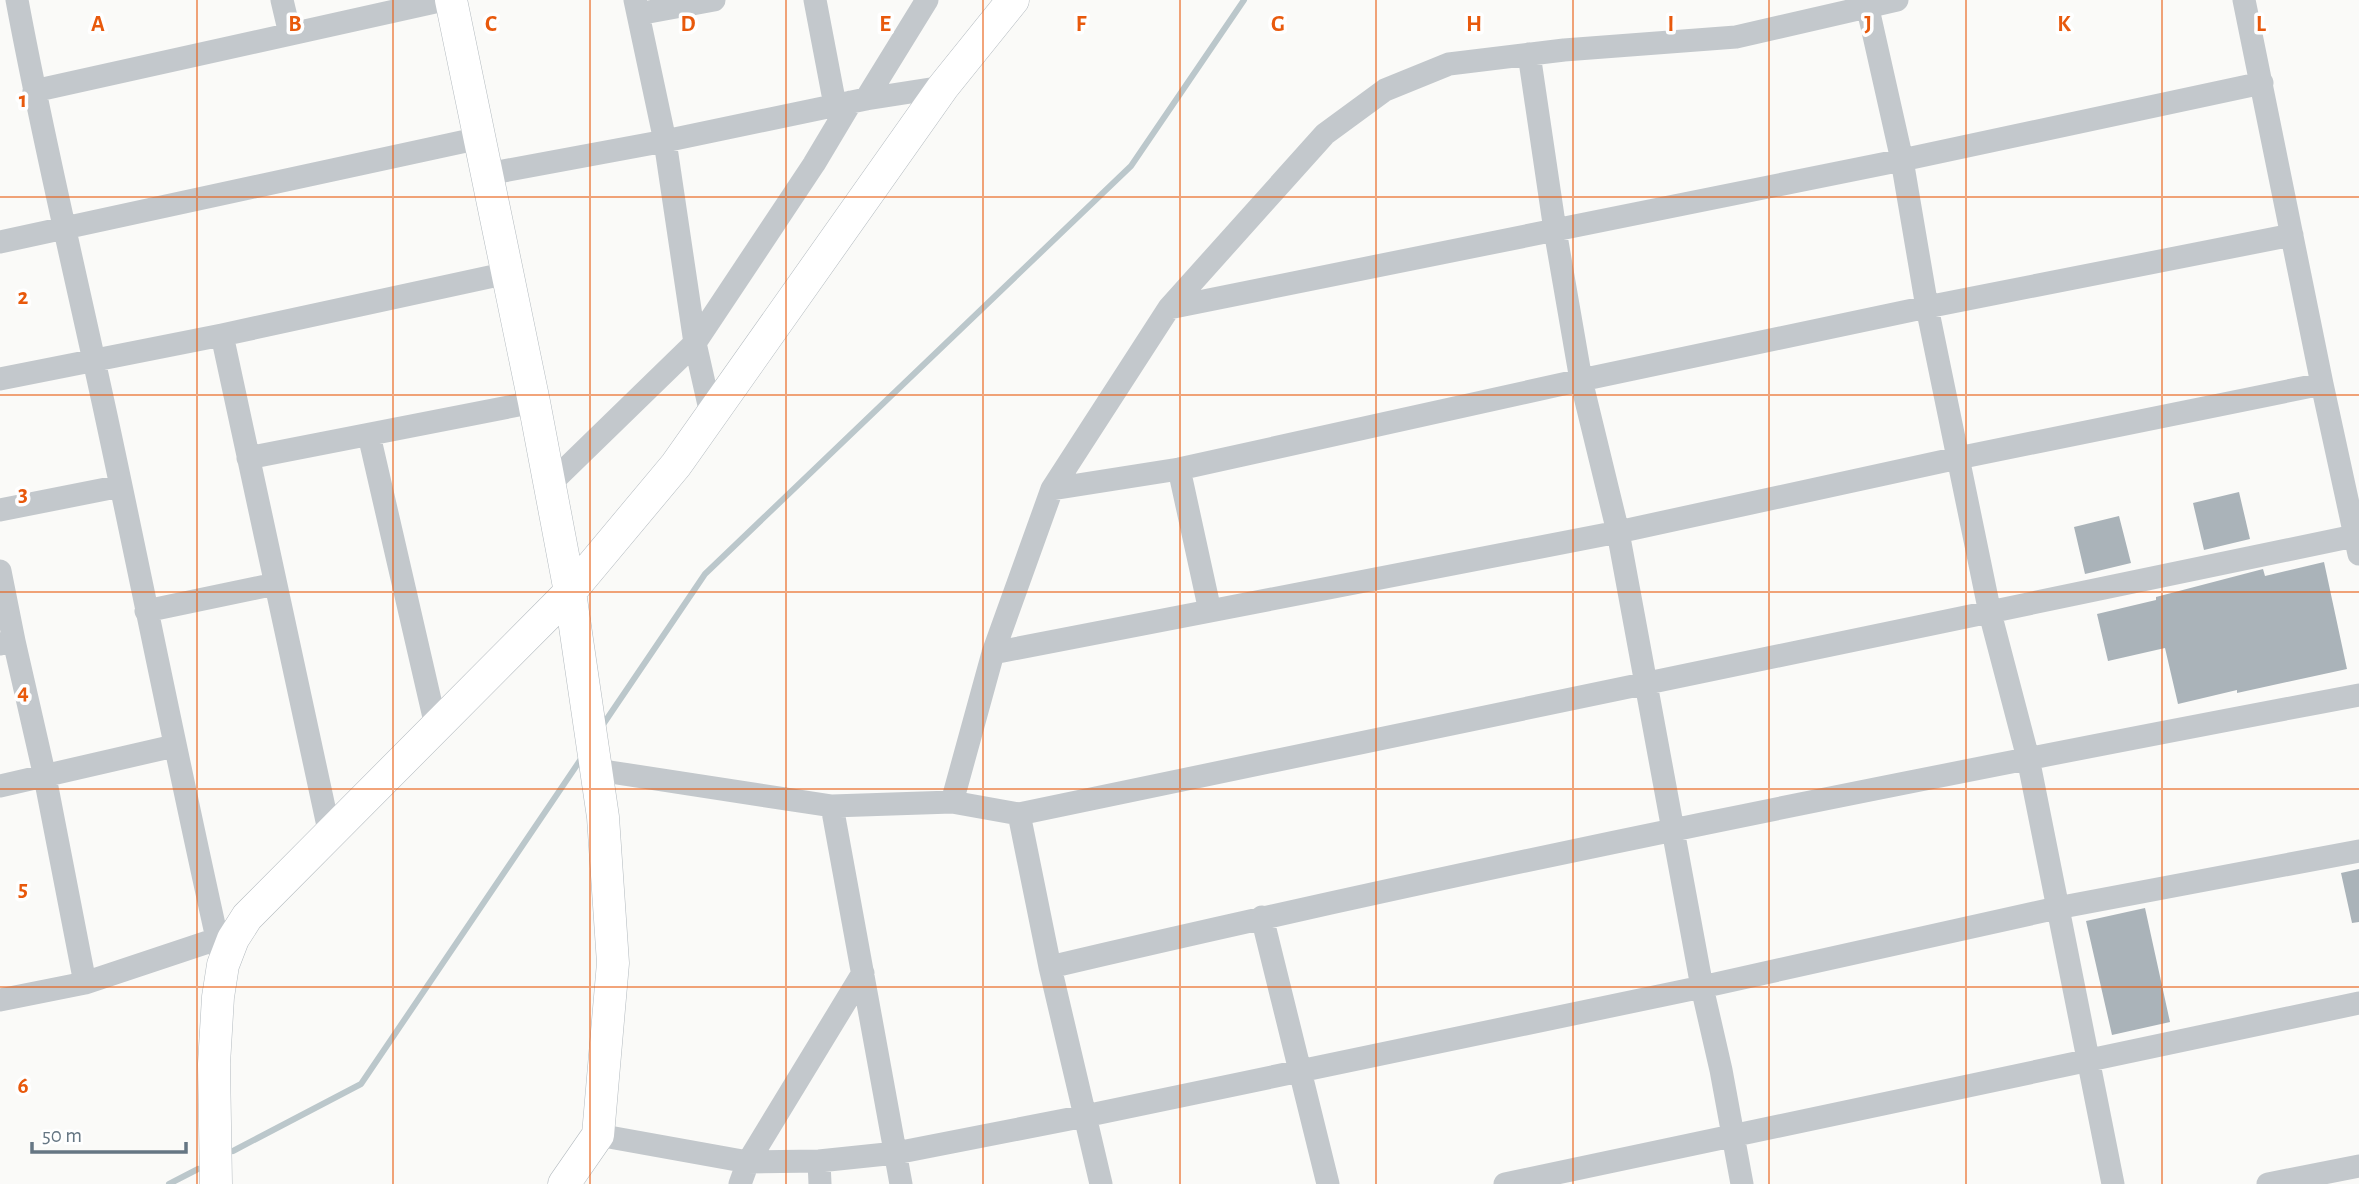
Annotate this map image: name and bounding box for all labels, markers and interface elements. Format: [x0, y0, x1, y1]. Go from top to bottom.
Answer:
text: A [91, 13, 105, 36]
text: B [288, 13, 302, 36]
text: C [485, 13, 497, 36]
text: D [680, 13, 696, 36]
text: E [879, 13, 891, 36]
text: F [1076, 13, 1087, 36]
text: G [1271, 13, 1285, 36]
text: H [1466, 13, 1482, 36]
text: I [1668, 13, 1674, 36]
text: J [1864, 13, 1872, 36]
text: K [2057, 13, 2071, 36]
text: L [2256, 13, 2266, 36]
text: 1 [19, 89, 27, 112]
text: 2 [18, 286, 29, 309]
text: 3 [18, 483, 28, 506]
text: 4 [17, 681, 29, 704]
text: 5 [18, 878, 28, 901]
text: 6 [17, 1075, 29, 1098]
scale bar [32, 1110, 186, 1154]
text: 50 m [42, 1125, 82, 1146]

